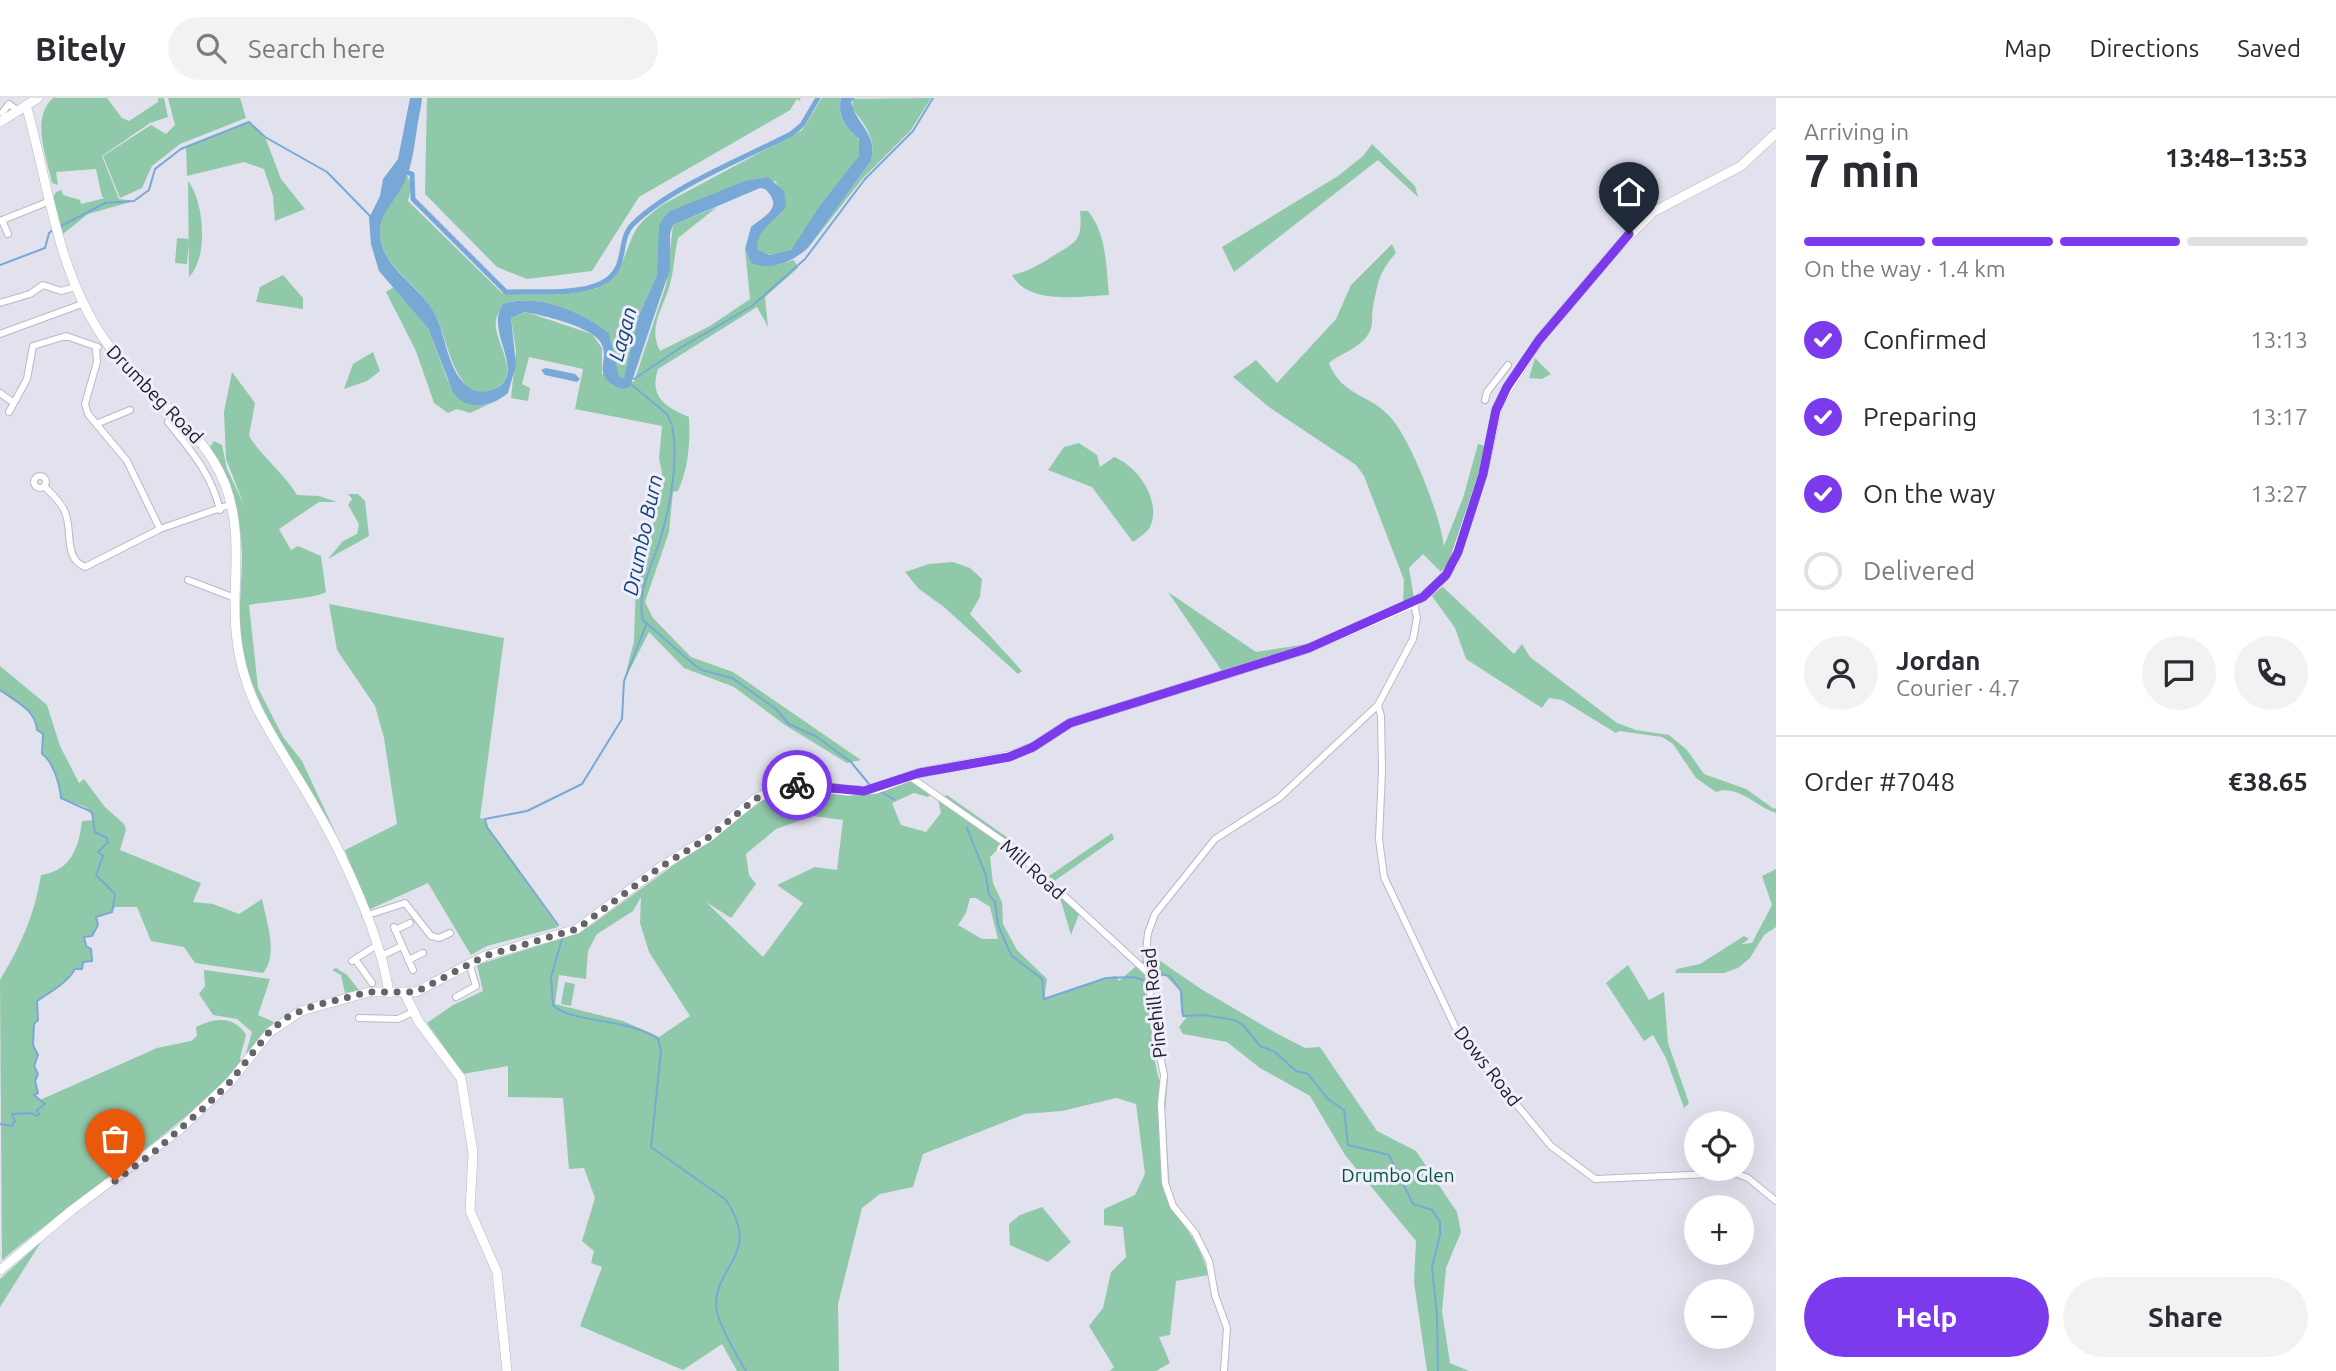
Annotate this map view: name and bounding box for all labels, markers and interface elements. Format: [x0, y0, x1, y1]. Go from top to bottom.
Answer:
search box [168, 17, 658, 80]
icon: search [192, 29, 230, 67]
text: Bitely [35, 30, 126, 67]
text: Search here [248, 34, 385, 63]
text: Map [2004, 35, 2051, 62]
text: Directions [2089, 35, 2199, 62]
text: Saved [2237, 35, 2301, 62]
text: Arriving in [1804, 119, 1909, 144]
text: 13:48–13:53 [2165, 143, 2308, 172]
text: 7 min [1804, 144, 1920, 196]
pin [1599, 162, 1659, 234]
icon: home [1610, 173, 1648, 211]
text: On the way · 1.4 km [1804, 256, 2006, 281]
water label: Lagan [603, 304, 641, 364]
icon: check [1804, 321, 1842, 359]
text: Confirmed [1863, 325, 1987, 354]
text: 13:13 [2250, 327, 2308, 352]
street label: Drumbeg Road [102, 340, 208, 448]
icon: check [1804, 398, 1842, 436]
text: Preparing [1863, 402, 1977, 431]
text: 13:17 [2250, 404, 2308, 429]
water label: Drumbo Burn [617, 472, 667, 598]
icon: check [1804, 475, 1842, 513]
text: On the way [1863, 479, 1995, 508]
text: 13:27 [2250, 481, 2308, 506]
text: Delivered [1863, 556, 1975, 585]
button: person [1804, 636, 1878, 710]
button: chat [2142, 636, 2216, 710]
button: phone [2234, 636, 2308, 710]
text: Jordan [1896, 646, 1981, 675]
text: Courier · 4.7 [1896, 675, 2020, 700]
courier [762, 750, 832, 820]
icon: bike [778, 766, 816, 804]
text: Order #7048 [1804, 767, 1955, 796]
text: €38.65 [2228, 767, 2308, 796]
street label: Mill Road [996, 834, 1070, 904]
street label: Pinehill Road [1137, 947, 1171, 1059]
street label: Dows Road [1450, 1022, 1526, 1110]
pin [85, 1109, 145, 1181]
map controls [1684, 1111, 1754, 1349]
button: locate [1684, 1111, 1754, 1181]
icon: bag [96, 1120, 134, 1158]
park label: Drumbo Glen [1341, 1164, 1455, 1186]
button: + [1684, 1195, 1754, 1265]
button: Help [1804, 1277, 2049, 1357]
button: Share [2063, 1277, 2308, 1357]
button: − [1684, 1279, 1754, 1349]

